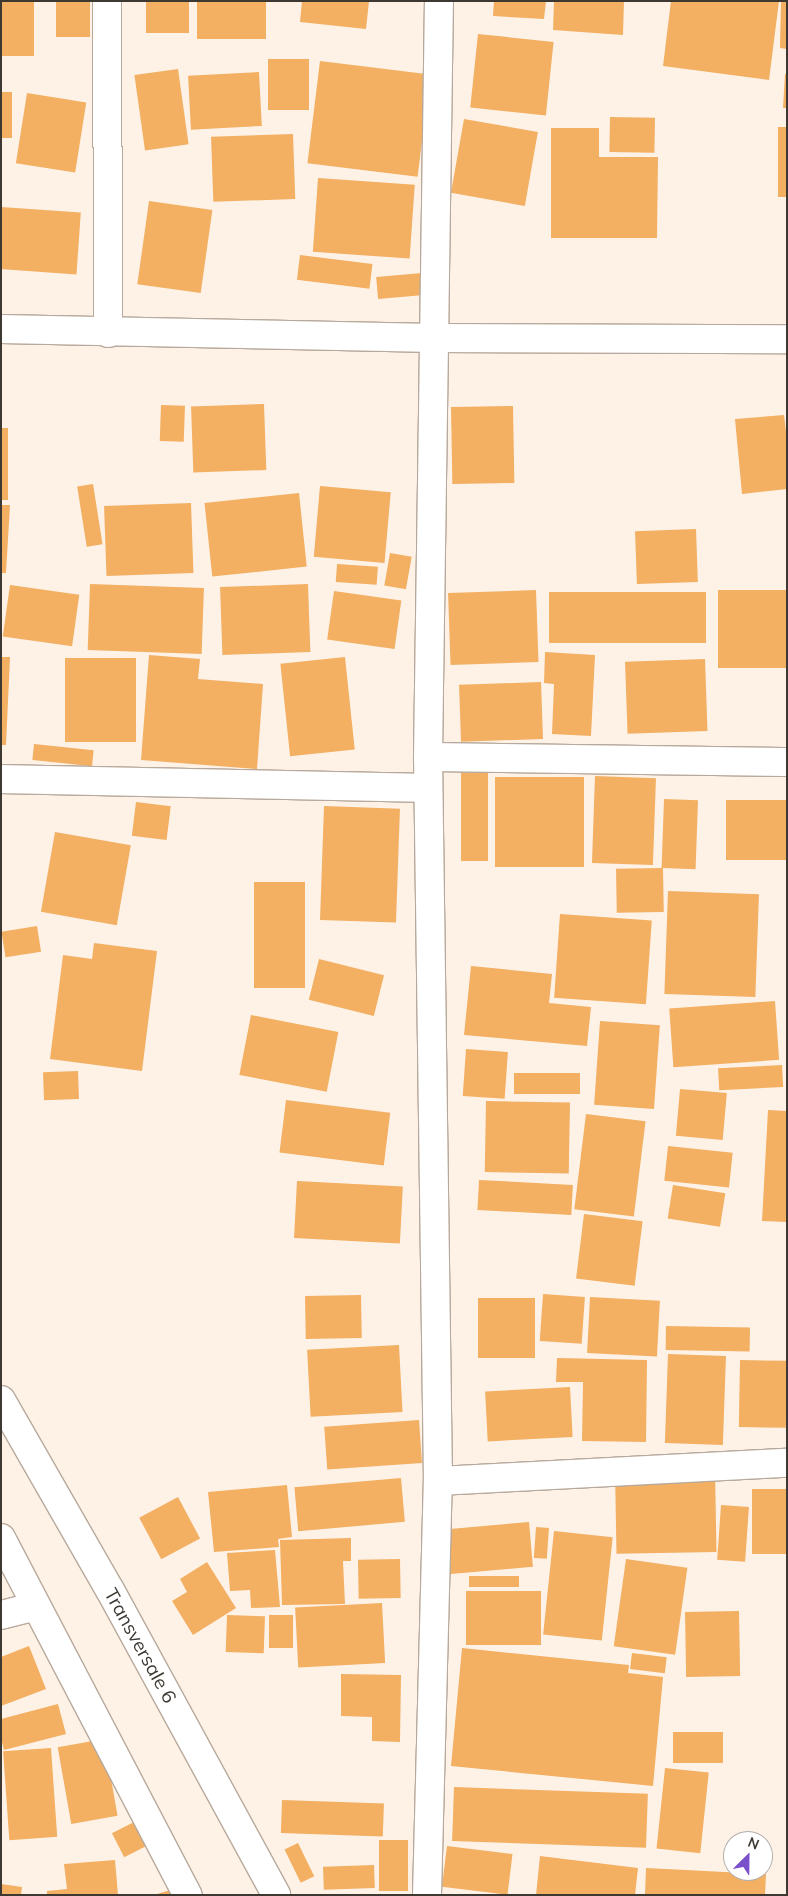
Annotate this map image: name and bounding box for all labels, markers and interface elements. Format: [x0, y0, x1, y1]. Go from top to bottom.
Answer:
street label: Transversale 6 [99, 1585, 181, 1707]
north arrow [723, 1831, 773, 1881]
text: N [745, 1833, 762, 1853]

